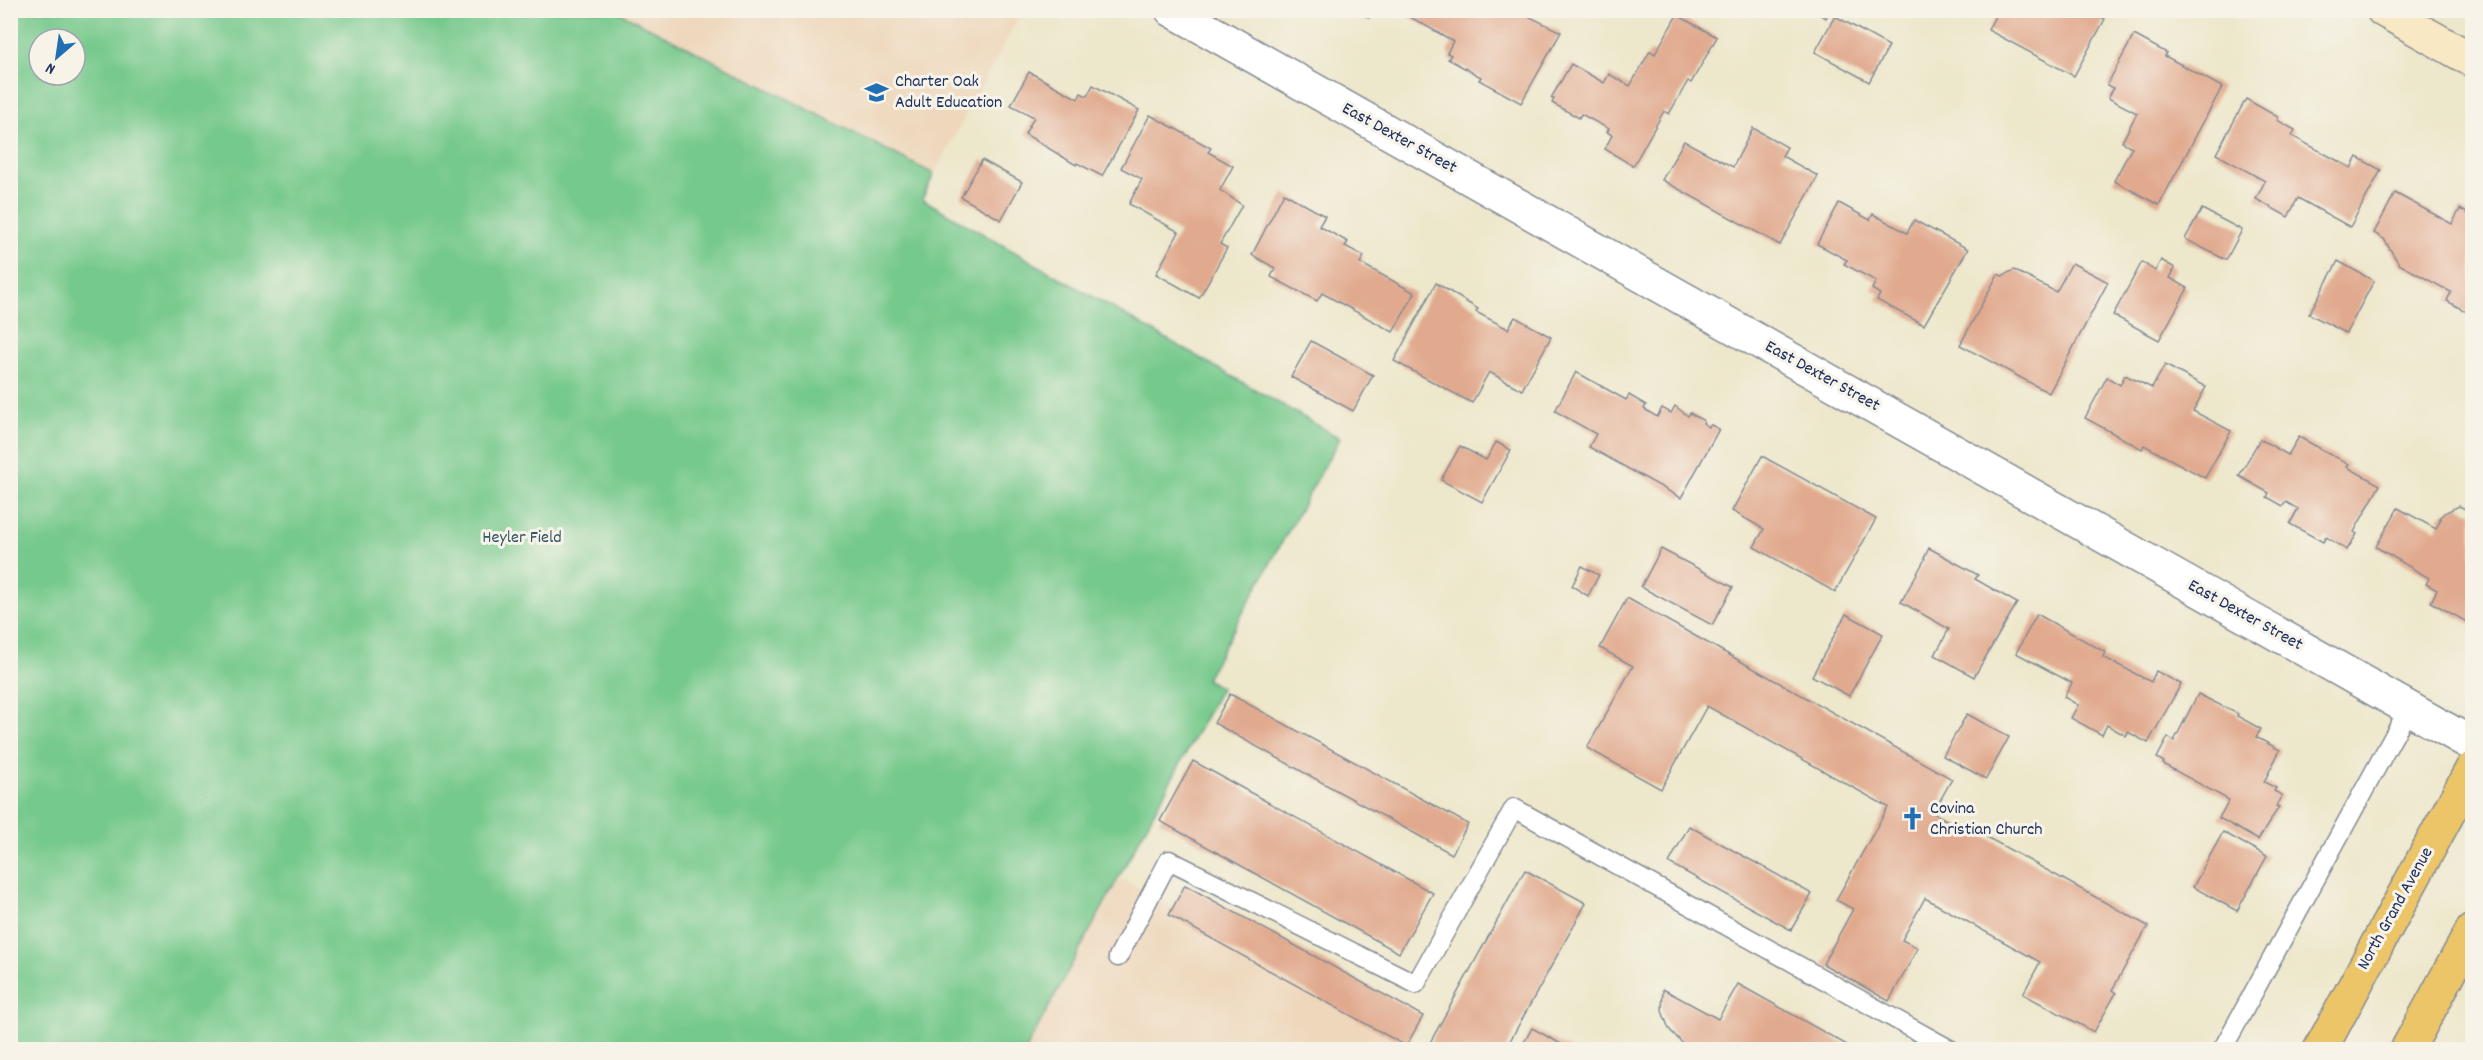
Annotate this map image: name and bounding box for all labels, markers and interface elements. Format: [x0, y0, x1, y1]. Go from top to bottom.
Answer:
north arrow [27, 27, 87, 87]
text: N [42, 56, 60, 80]
place label: Charter Oak Adult Education [895, 70, 1002, 116]
school or university icon: Charter Oak Adult Education [864, 79, 890, 105]
street label: East Dexter Street [1337, 97, 1461, 181]
street label: East Dexter Street [1760, 335, 1884, 419]
park label: Heyler Field [482, 526, 562, 551]
street label: East Dexter Street [2183, 574, 2307, 658]
place label: Covina Christian Church [1930, 797, 2043, 843]
church icon: Covina Christian Church [1899, 806, 1925, 832]
street label: North Grand Avenue [2352, 843, 2440, 975]

